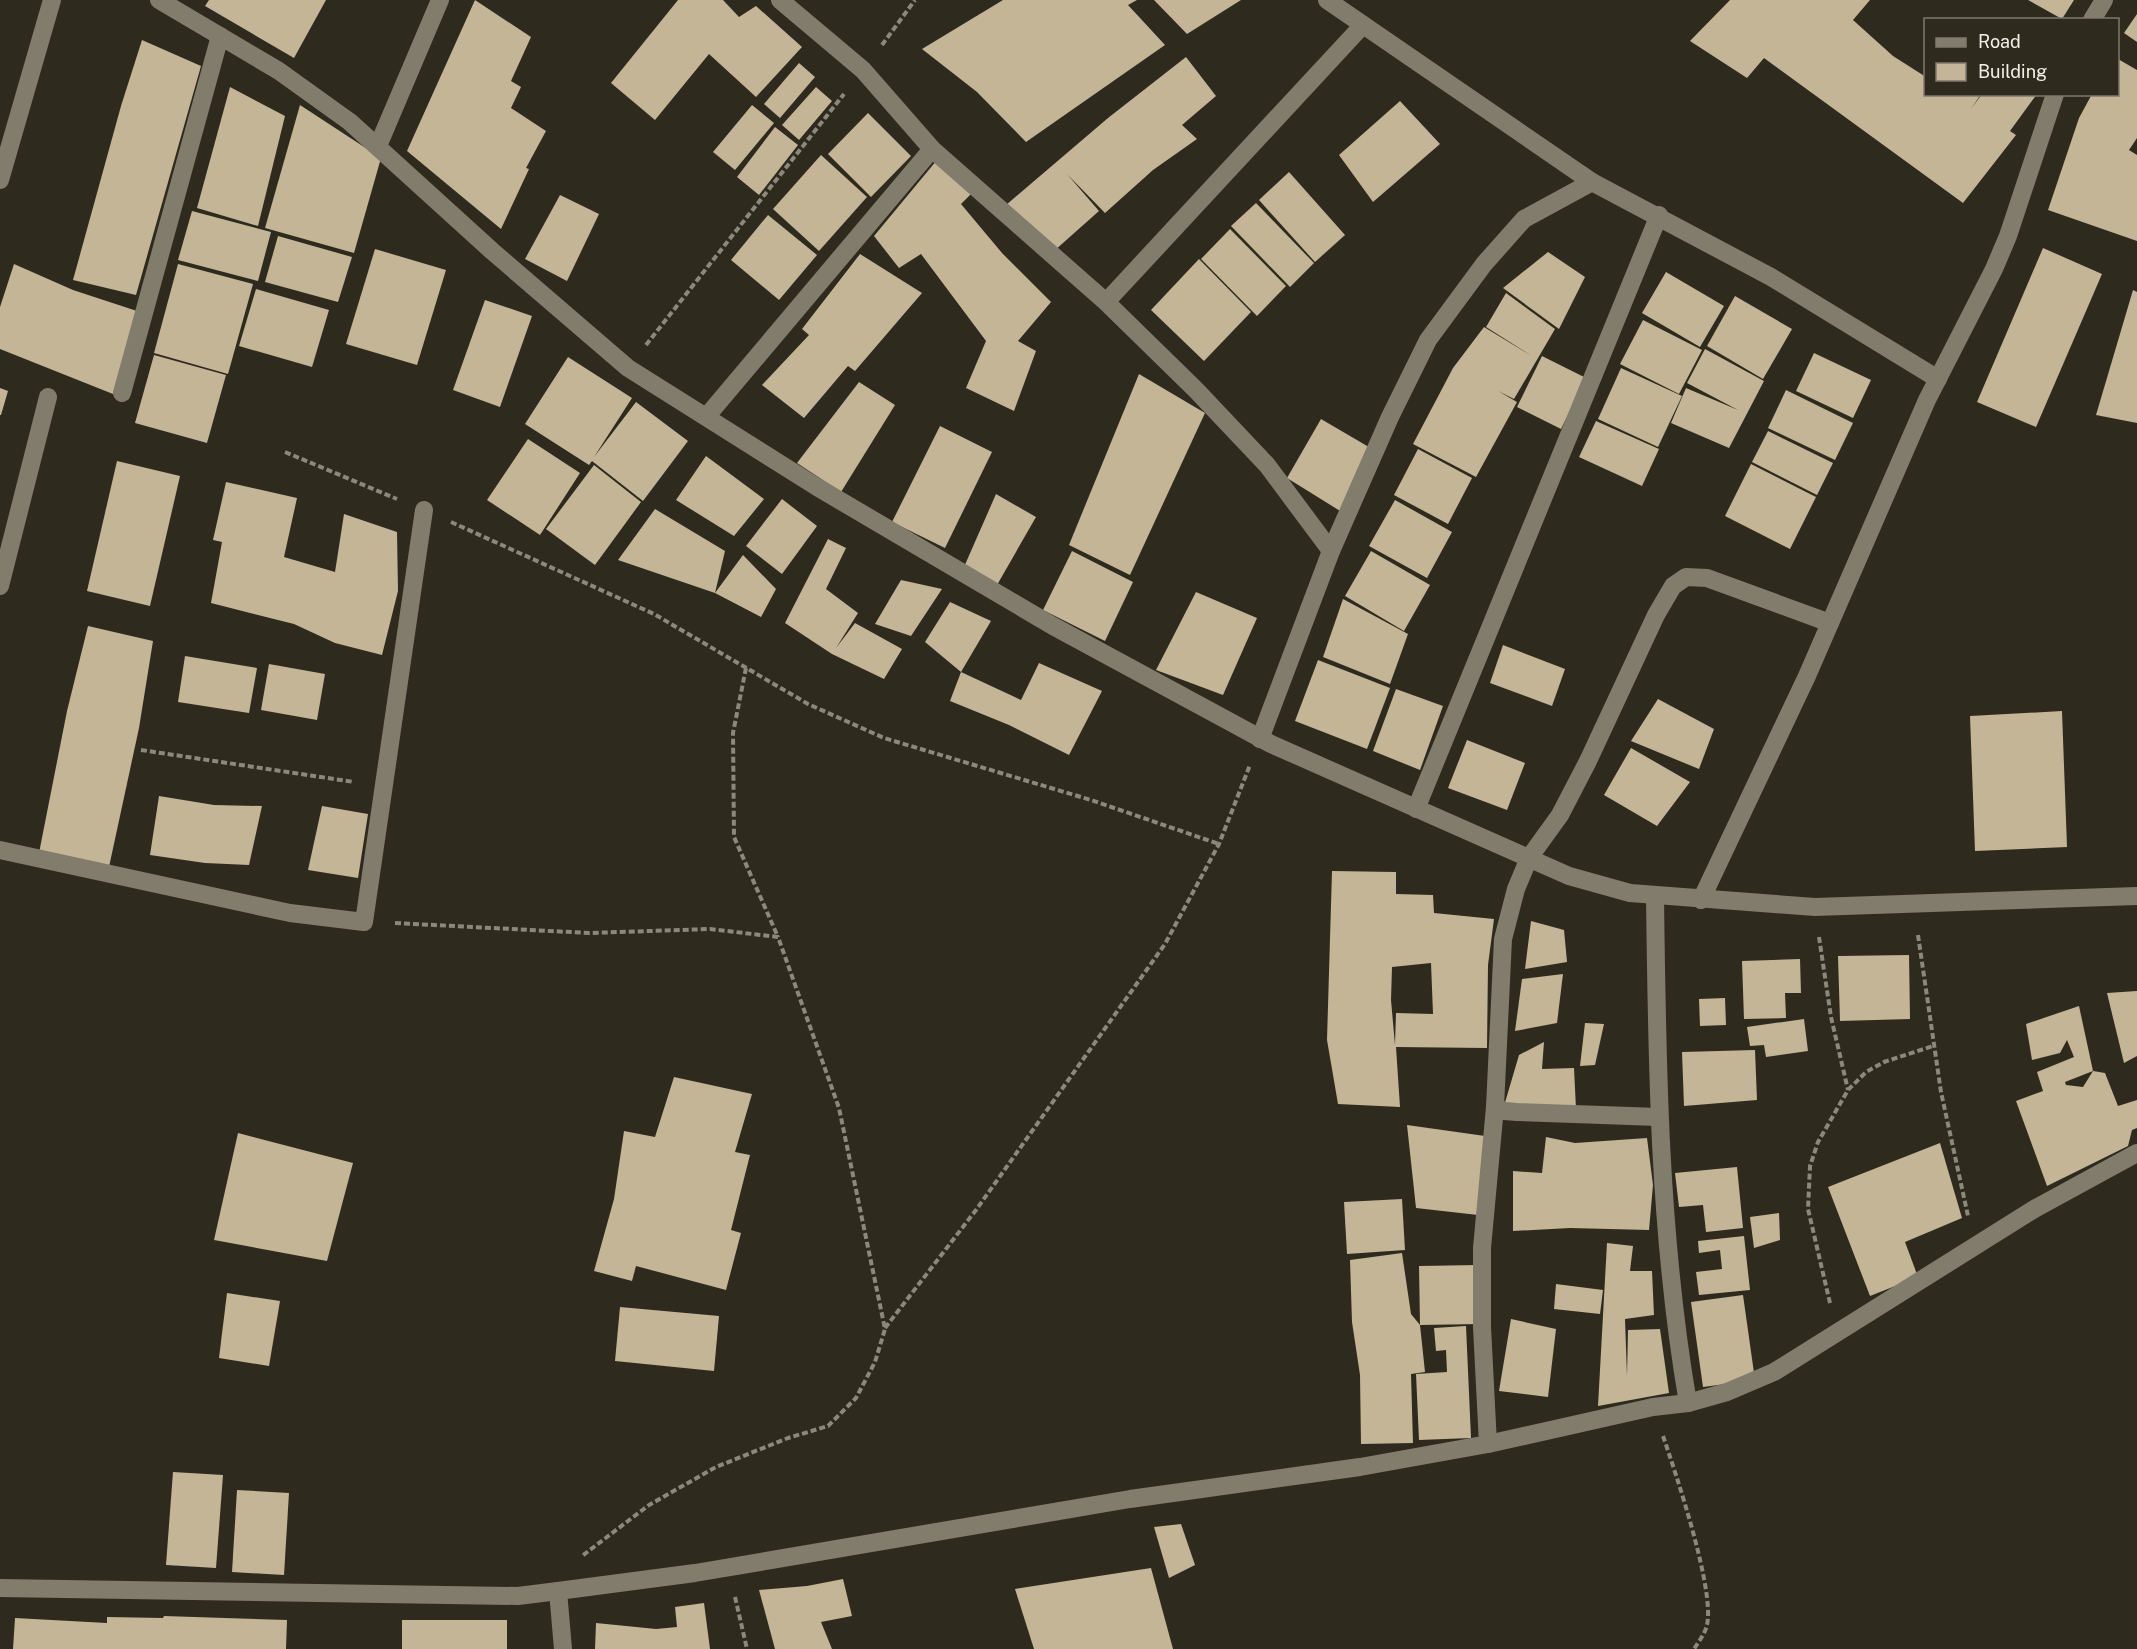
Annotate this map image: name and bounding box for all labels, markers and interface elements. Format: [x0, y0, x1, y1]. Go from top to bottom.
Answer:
legend [1924, 18, 2119, 96]
text: Road [1978, 31, 2021, 52]
text: Building [1978, 61, 2047, 82]

